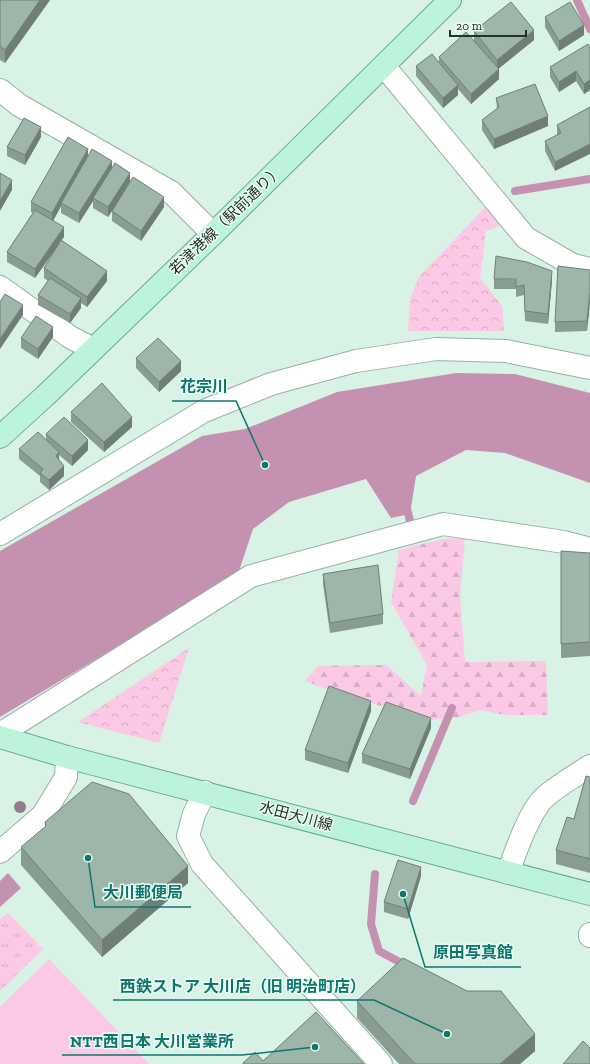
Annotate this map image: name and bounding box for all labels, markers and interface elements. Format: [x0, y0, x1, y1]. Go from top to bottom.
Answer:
scale bar [450, 12, 526, 38]
text: 20 m [456, 19, 483, 33]
street label: 若津港線（駅前通り） [166, 161, 286, 279]
callout: 花宗川 [172, 373, 236, 401]
text: 花宗川 [180, 377, 228, 396]
street label: 水田大川線 [257, 798, 335, 834]
callout: 大川郵便局 [95, 879, 191, 907]
text: 大川郵便局 [103, 883, 183, 902]
callout: 原田写真館 [425, 939, 521, 967]
text: 原田写真館 [433, 943, 513, 962]
callout: 西鉄ストア 大川店（旧 明治町店） [113, 972, 374, 1000]
text: 西鉄ストア 大川店（旧 明治町店） [120, 977, 366, 996]
callout: NTT西日本 大川営業所 [62, 1027, 242, 1055]
text: NTT西日本 大川営業所 [70, 1032, 234, 1051]

